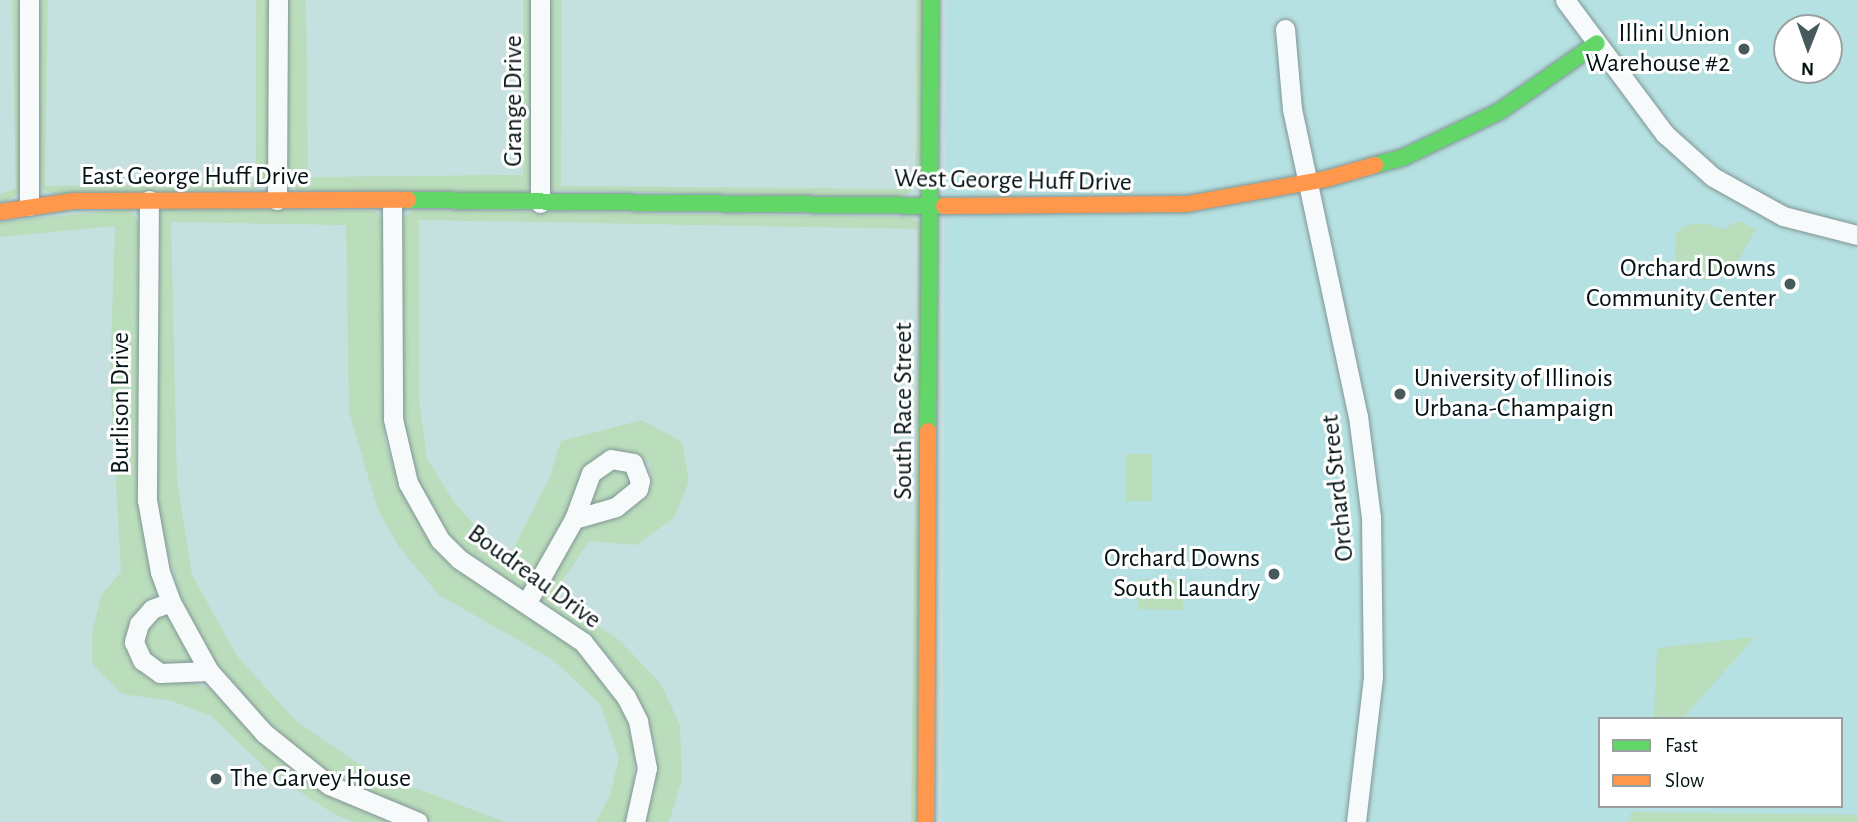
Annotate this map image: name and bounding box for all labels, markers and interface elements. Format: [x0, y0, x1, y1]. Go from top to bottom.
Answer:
north arrow [1773, 14, 1843, 84]
place label: Illini Union Warehouse #2 [1585, 18, 1730, 80]
street label: Grange Drive [498, 35, 530, 167]
marker: Illini Union Warehouse #2 [1736, 41, 1752, 57]
text: N [1801, 59, 1814, 78]
street label: East George Huff Drive [81, 161, 309, 193]
street label: West George Huff Drive [894, 163, 1132, 199]
place label: Orchard Downs Community Center [1586, 253, 1776, 314]
marker: Orchard Downs Community Center [1782, 276, 1798, 292]
street label: South Race Street [888, 322, 920, 500]
street label: Burlison Drive [105, 332, 137, 474]
place label: University of Illinois Urbana-Champaign [1414, 363, 1614, 424]
marker: University of Illinois Urbana-Champaign [1392, 386, 1408, 402]
street label: Orchard Street [1315, 413, 1361, 563]
street label: Boudreau Drive [461, 518, 607, 636]
place label: Orchard Downs South Laundry [1104, 543, 1260, 604]
marker: Orchard Downs South Laundry [1266, 566, 1282, 582]
legend [1598, 717, 1843, 808]
text: Fast [1665, 735, 1698, 756]
place label: The Garvey House [230, 763, 411, 795]
text: Slow [1665, 770, 1704, 791]
marker: The Garvey House [208, 771, 224, 787]

